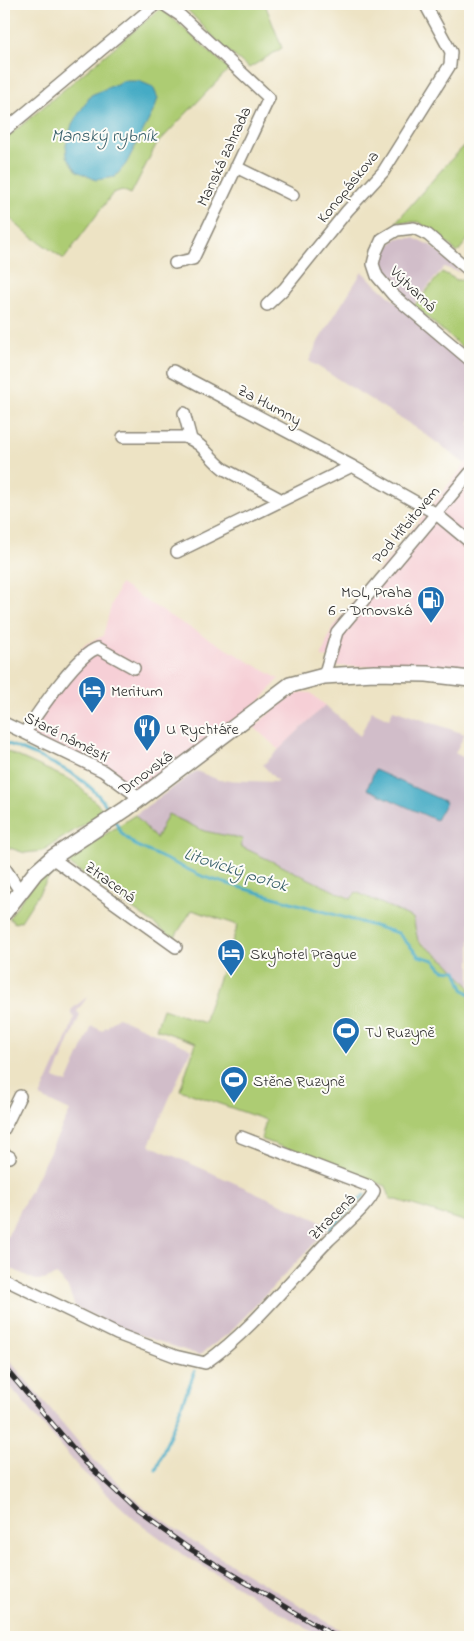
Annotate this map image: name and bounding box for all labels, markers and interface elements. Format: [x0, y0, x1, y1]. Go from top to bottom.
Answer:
street label: Manská zahrada [191, 103, 258, 211]
water label: Manský rybník [51, 124, 158, 150]
street label: Konopáskova [312, 146, 385, 229]
street label: Výtvarná [383, 260, 442, 318]
street label: Za Humny [233, 379, 305, 433]
street label: Pod Hřbitovem [367, 481, 446, 569]
place label: MOL, Praha 6 - Drnovská [329, 581, 412, 623]
fuel station icon: MOL, Praha 6 - Drnovská [416, 585, 446, 624]
hotel icon: Meritum [77, 675, 107, 714]
place label: Meritum [111, 680, 163, 704]
street label: Staré náměstí [19, 706, 113, 769]
restaurant icon: U Rychtáře [132, 713, 162, 752]
place label: U Rychtáře [166, 718, 239, 742]
street label: Drnovská [113, 745, 178, 803]
water label: Litovický potok [180, 842, 292, 900]
street label: Ztracená [79, 856, 140, 909]
hotel icon: Skyhotel Prague [216, 938, 246, 977]
place label: Skyhotel Prague [250, 943, 358, 967]
sports icon: TJ Ruzyně [331, 1016, 361, 1055]
place label: TJ Ruzyně [365, 1021, 435, 1045]
sports icon: Stěna Ruzyně [219, 1065, 249, 1104]
place label: Stěna Ruzyně [253, 1070, 346, 1094]
street label: Ztracená [303, 1188, 362, 1247]

